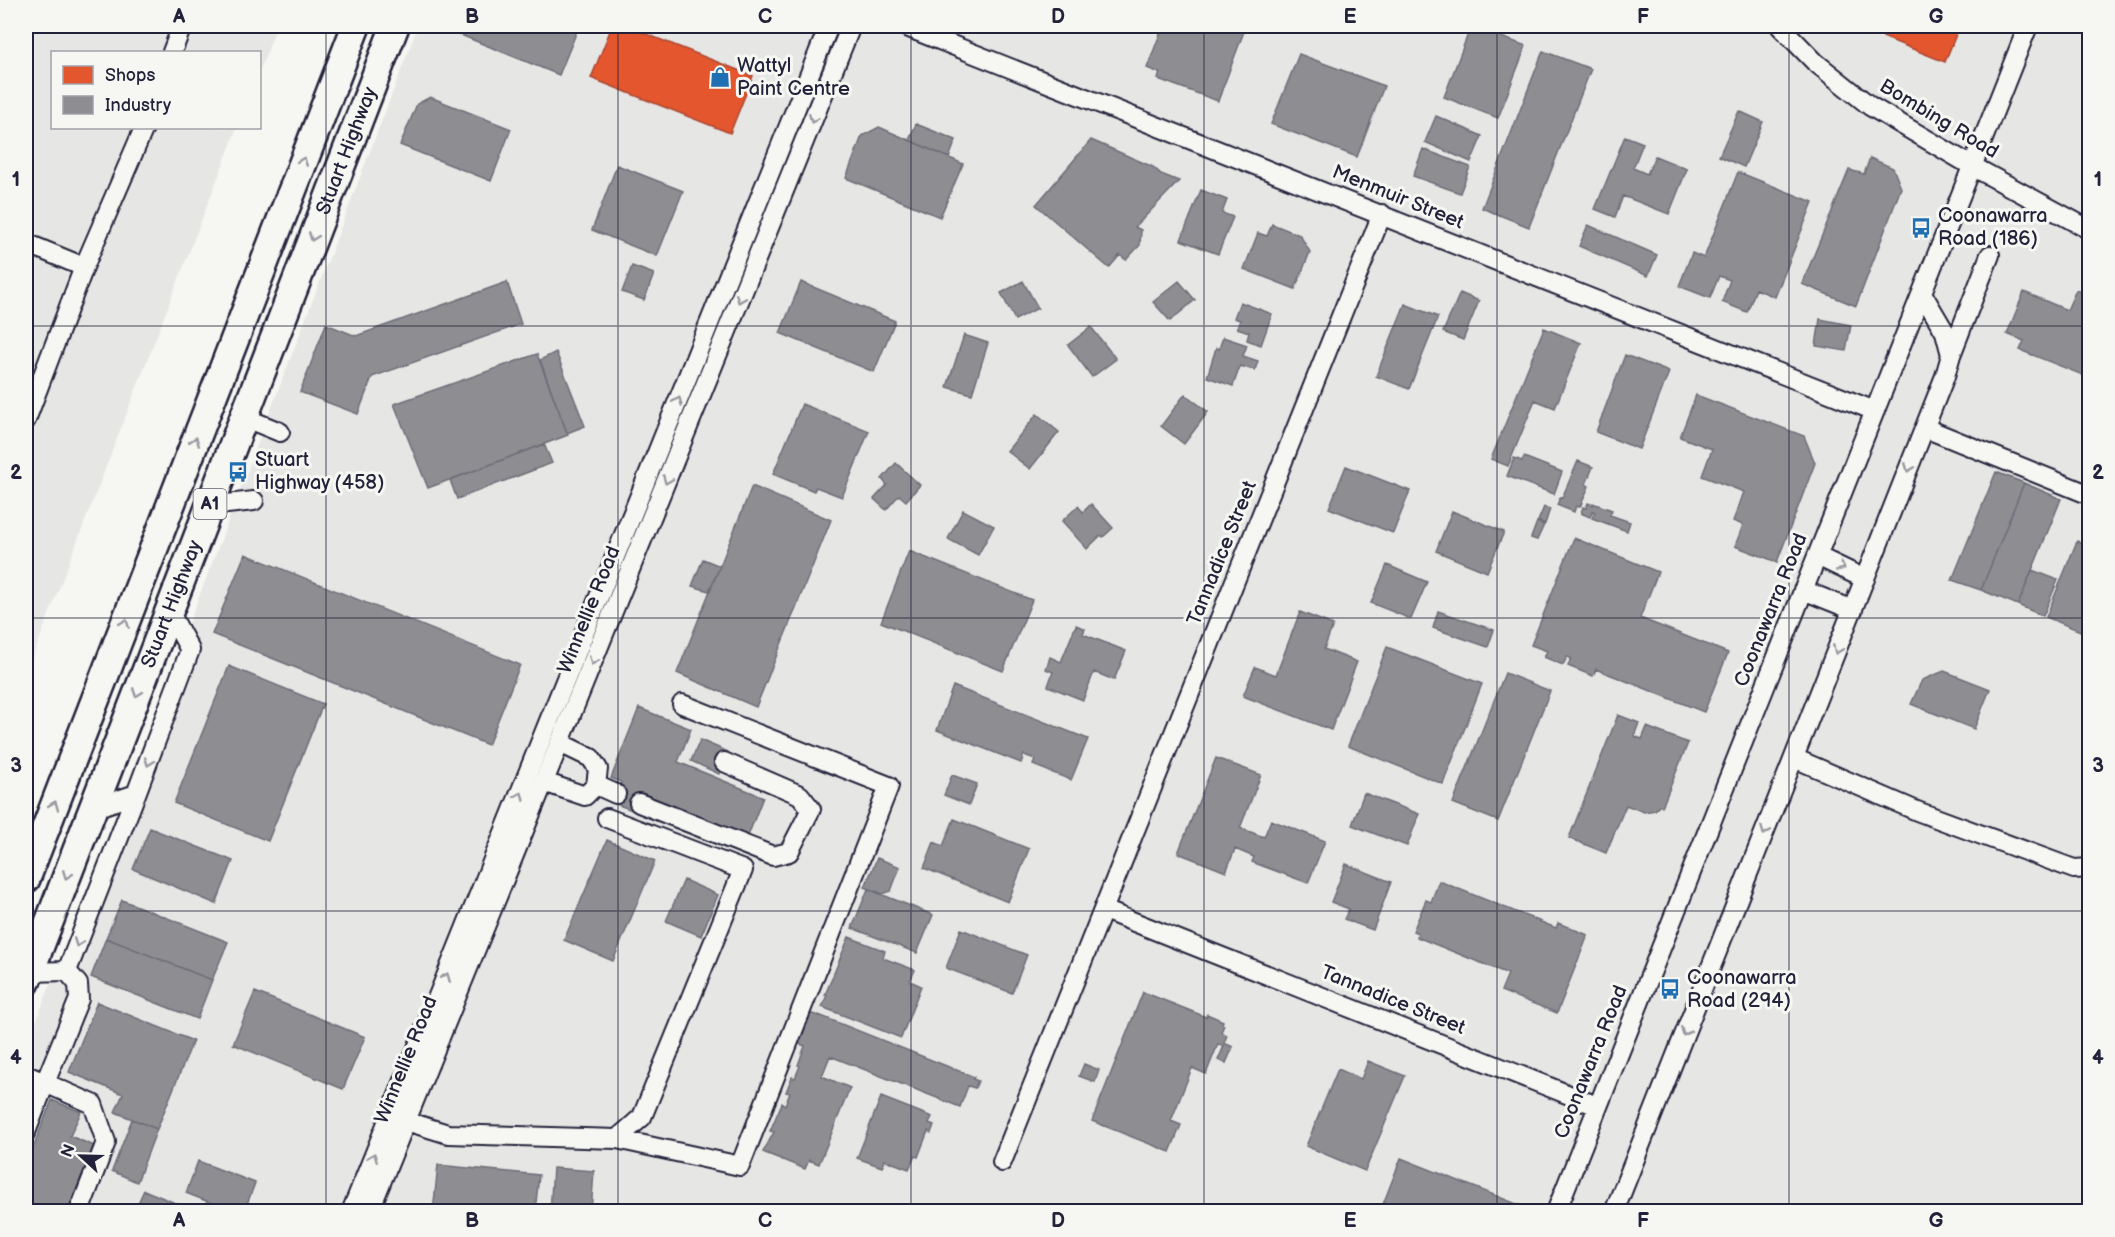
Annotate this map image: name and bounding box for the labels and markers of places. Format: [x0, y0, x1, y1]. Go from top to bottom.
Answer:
place label: Wattyl Paint Centre [737, 54, 850, 101]
shop icon: Wattyl Paint Centre [708, 65, 732, 89]
place label: Coonawarra Road (186) [1938, 204, 2048, 251]
bus stop icon: Coonawarra Road (186) [1909, 216, 1933, 240]
place label: Stuart Highway (458) [255, 448, 384, 495]
bus stop icon: Stuart Highway (458) [226, 460, 250, 484]
place label: Coonawarra Road (294) [1687, 966, 1797, 1013]
bus stop icon: Coonawarra Road (294) [1658, 977, 1682, 1001]

